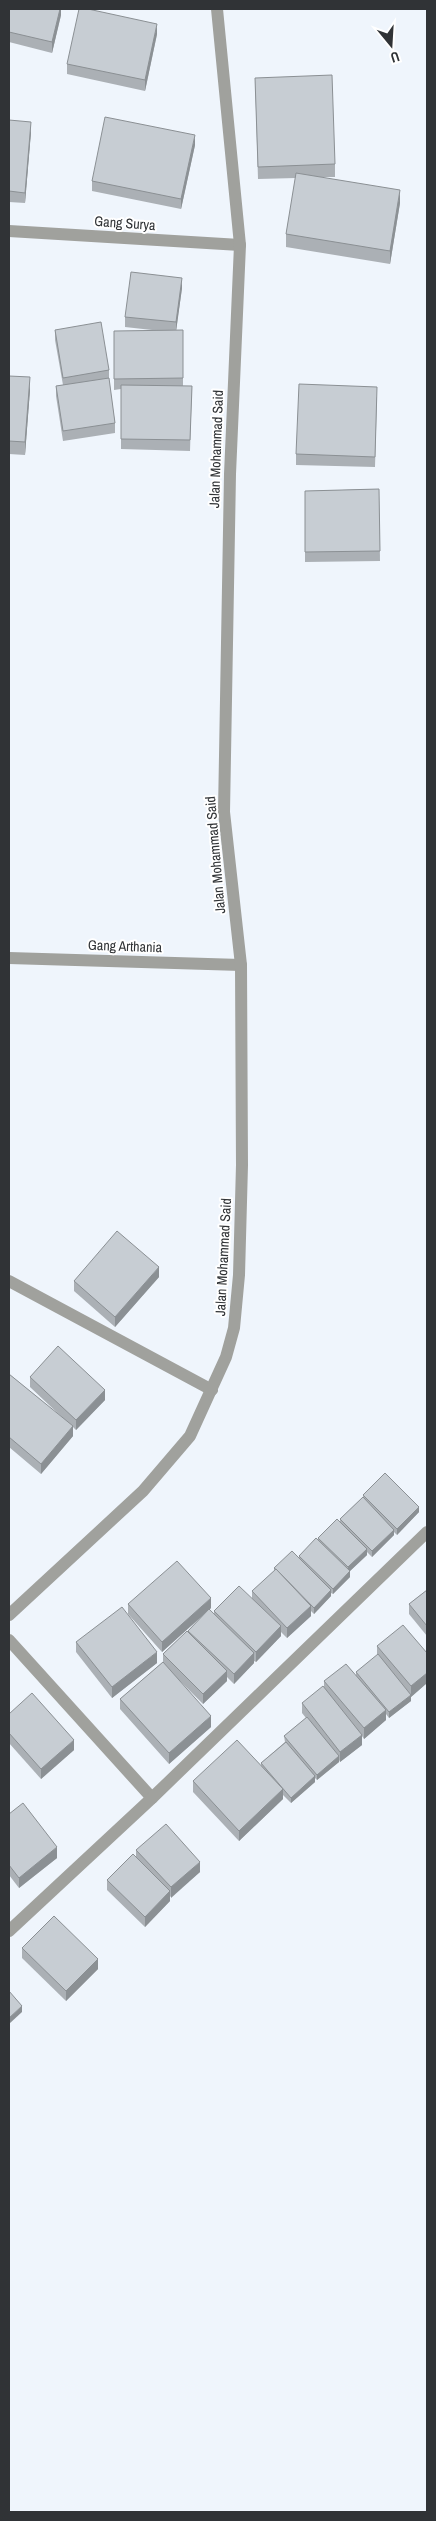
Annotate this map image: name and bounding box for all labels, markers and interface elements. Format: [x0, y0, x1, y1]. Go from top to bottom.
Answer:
north arrow [366, 20, 416, 70]
text: U [388, 48, 402, 67]
street label: Gang Surya [94, 212, 157, 234]
street label: Jalan Mohammad Said [205, 390, 227, 508]
street label: Jalan Mohammad Said [201, 795, 229, 915]
street label: Gang Arthania [88, 936, 163, 956]
street label: Jalan Mohammad Said [211, 1198, 235, 1316]

